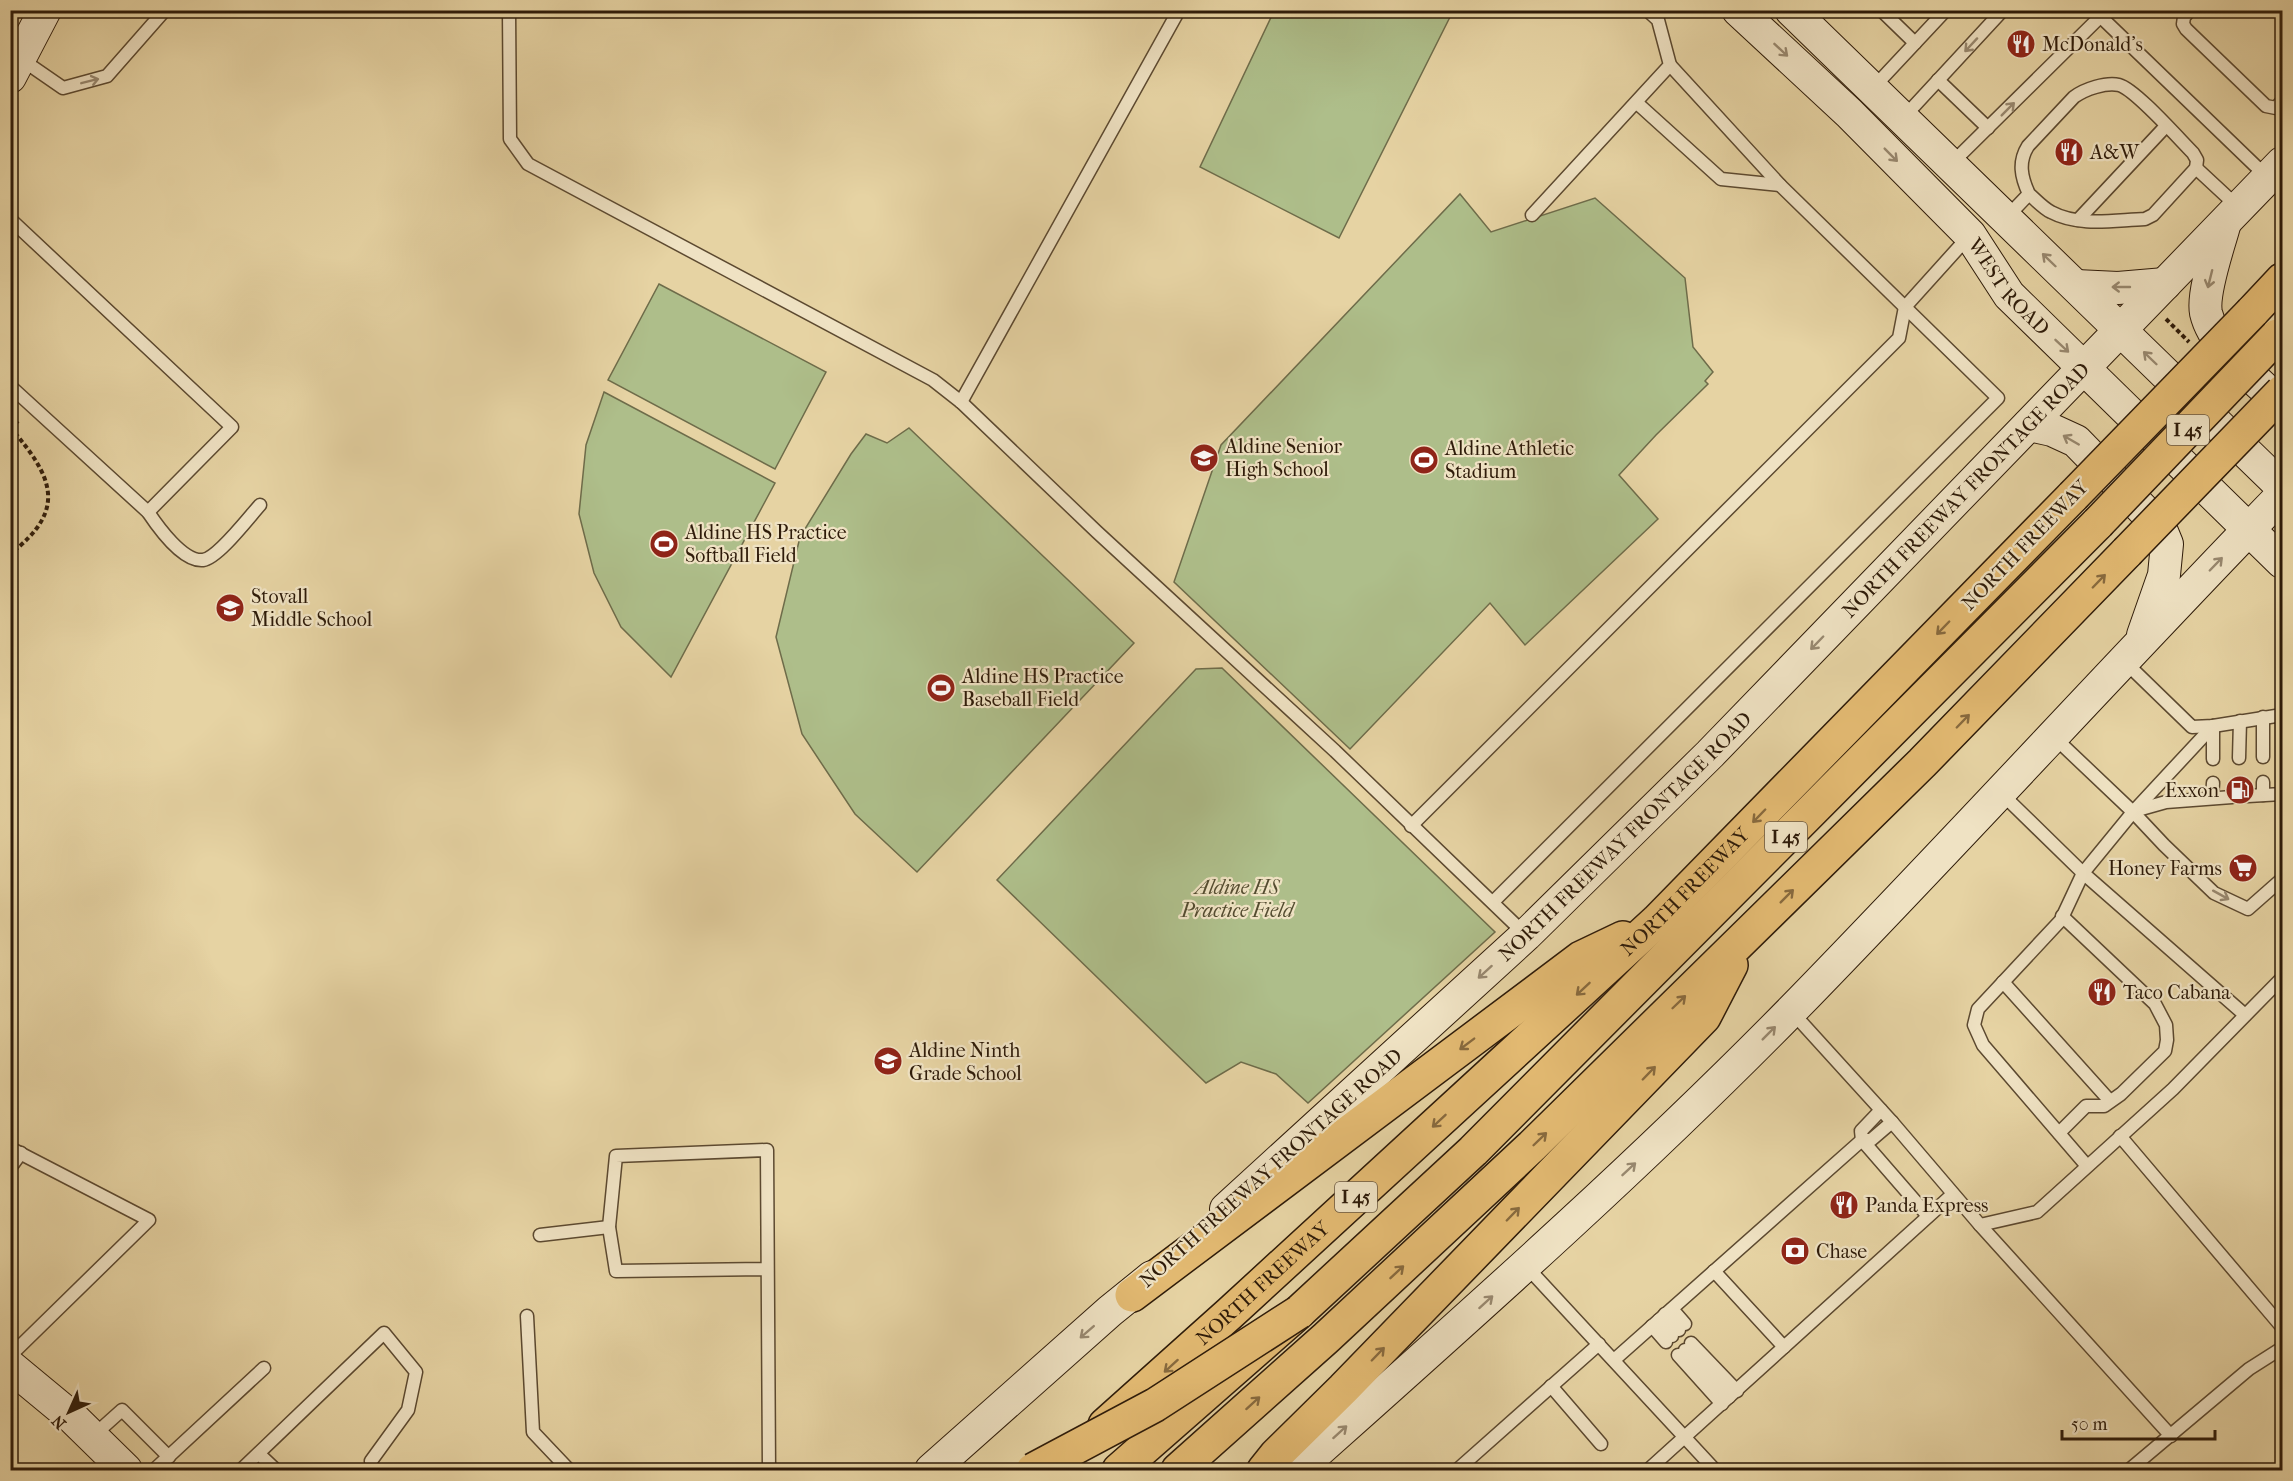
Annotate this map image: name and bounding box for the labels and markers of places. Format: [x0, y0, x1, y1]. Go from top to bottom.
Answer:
restaurant icon: McDonald's [2005, 28, 2037, 60]
place label: McDonald's [2042, 33, 2143, 56]
restaurant icon: A&W [2053, 136, 2085, 168]
place label: A&W [2089, 141, 2140, 164]
place label: Aldine Senior High School [1224, 435, 1342, 481]
place label: Aldine Athletic Stadium [1444, 437, 1574, 483]
school or university icon: Aldine Senior High School [1188, 442, 1220, 474]
sports icon: Aldine Athletic Stadium [1408, 444, 1440, 476]
place label: Aldine HS Practice Softball Field [684, 521, 847, 567]
sports icon: Aldine HS Practice Softball Field [648, 528, 680, 560]
place label: Stovall Middle School [251, 585, 373, 631]
school or university icon: Stovall Middle School [214, 592, 246, 624]
place label: Aldine HS Practice Baseball Field [961, 665, 1124, 711]
sports icon: Aldine HS Practice Baseball Field [925, 672, 957, 704]
fuel station icon: Exxon [2224, 774, 2256, 806]
place label: Exxon [2165, 779, 2219, 802]
supermarket icon: Honey Farms [2227, 852, 2259, 884]
place label: Honey Farms [2108, 857, 2222, 880]
restaurant icon: Taco Cabana [2086, 976, 2118, 1008]
place label: Taco Cabana [2123, 981, 2231, 1004]
place label: Aldine Ninth Grade School [908, 1039, 1022, 1085]
school or university icon: Aldine Ninth Grade School [872, 1045, 904, 1077]
restaurant icon: Panda Express [1828, 1189, 1860, 1221]
place label: Panda Express [1865, 1194, 1989, 1217]
bank icon: Chase [1779, 1235, 1811, 1267]
place label: Chase [1816, 1240, 1867, 1263]

